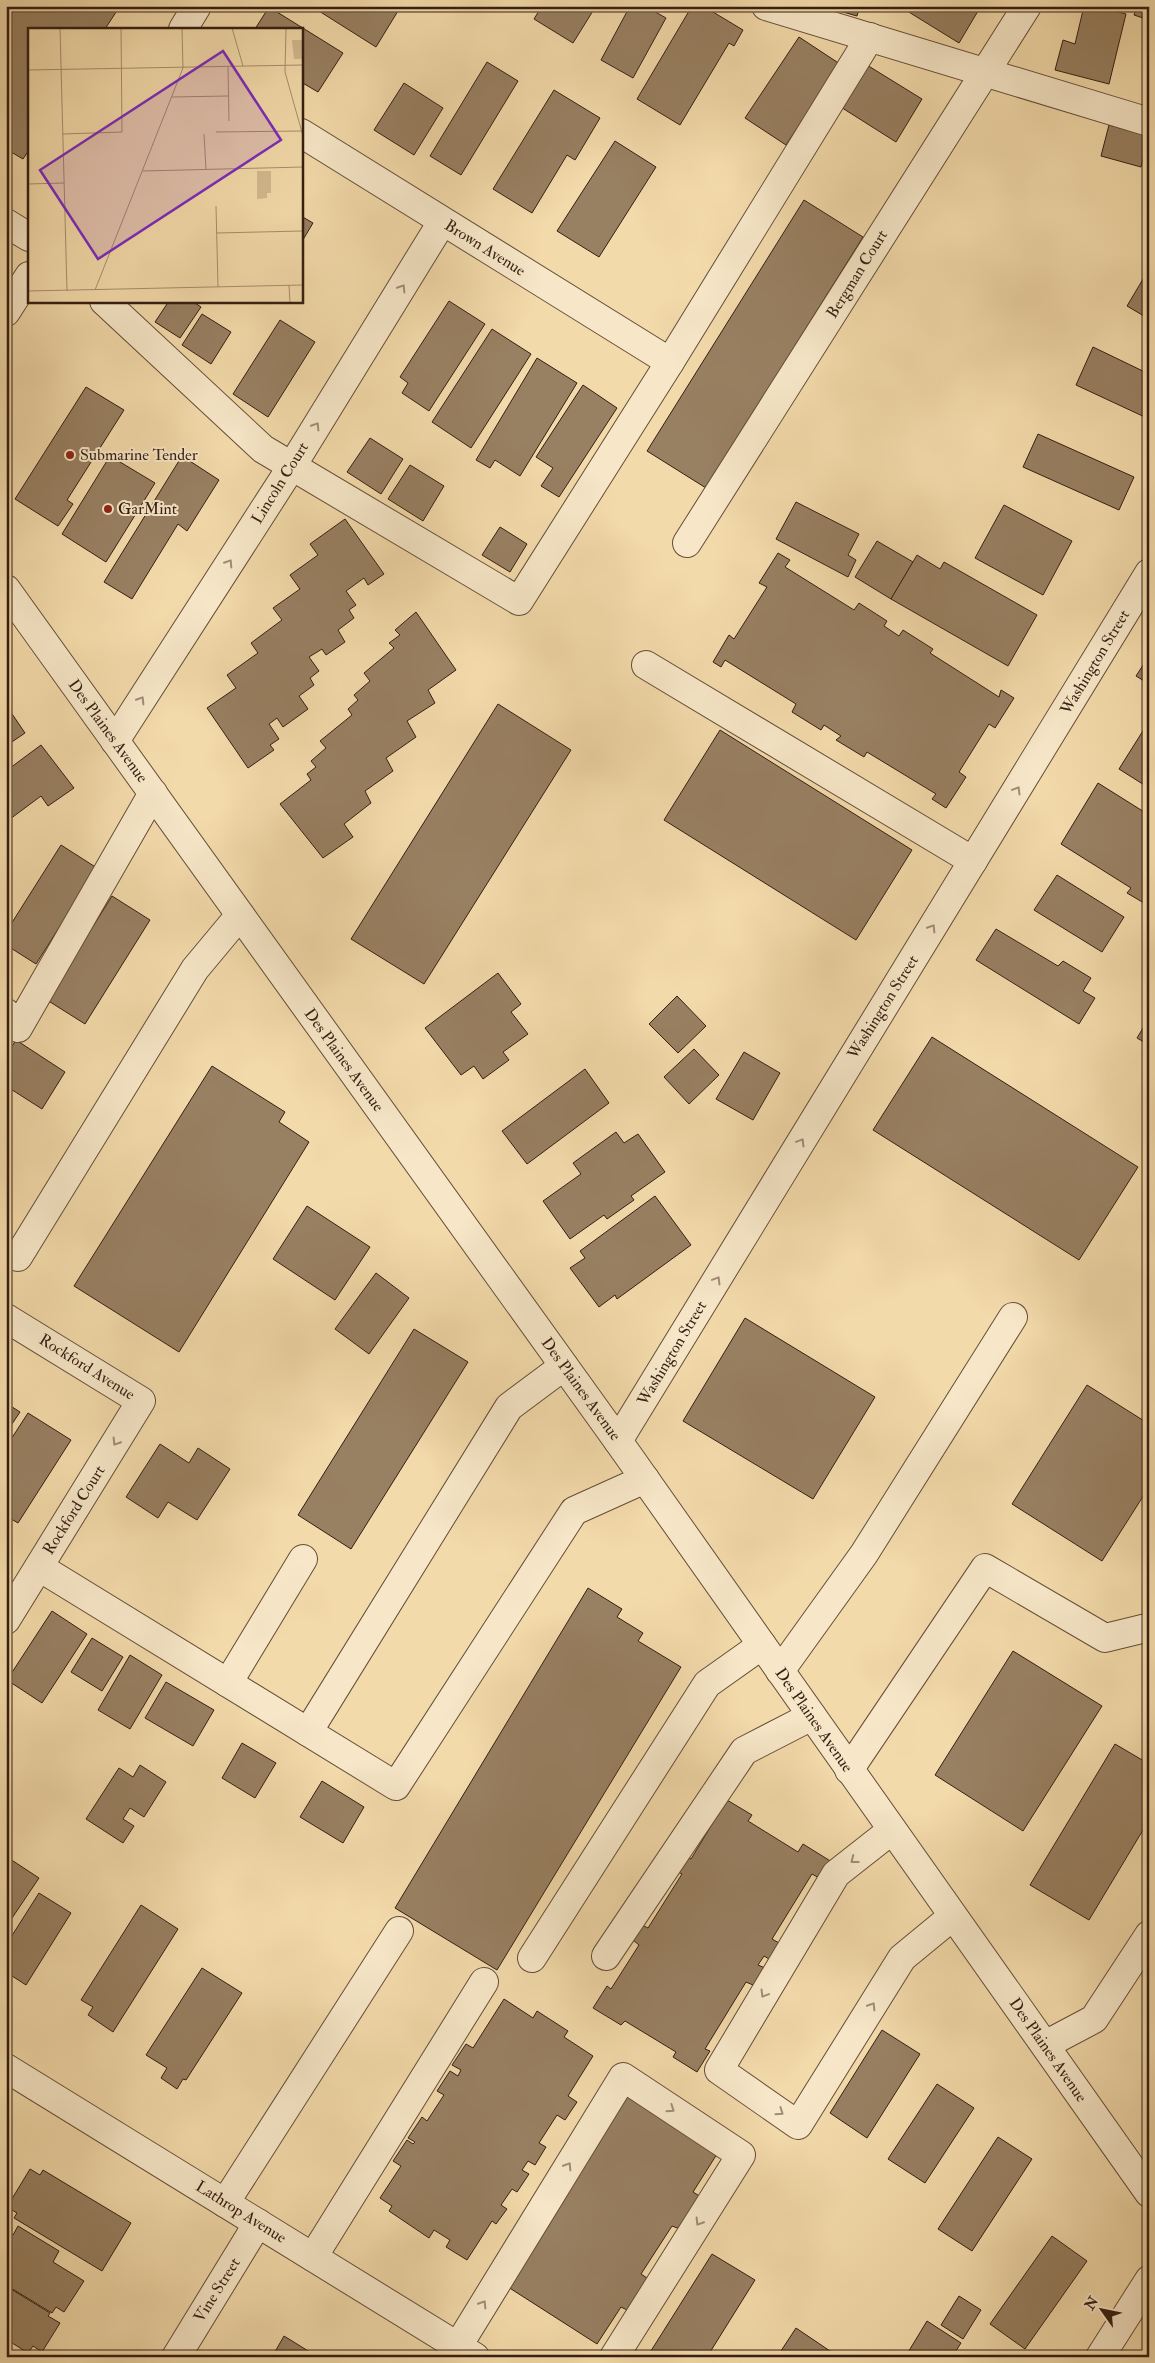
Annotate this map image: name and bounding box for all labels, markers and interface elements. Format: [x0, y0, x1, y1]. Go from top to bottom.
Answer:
inset map [28, 28, 302, 302]
street label: Brown Avenue [441, 215, 529, 281]
street label: Bergman Court [822, 226, 892, 322]
one-way arrow [395, 284, 405, 293]
one-way arrow [310, 422, 320, 431]
street label: Lincoln Court [247, 438, 313, 528]
place label: Submarine Tender [80, 445, 198, 465]
marker: Submarine Tender [64, 449, 76, 461]
place label: GarMint [118, 499, 177, 519]
marker: GarMint [102, 503, 114, 515]
one-way arrow [223, 559, 232, 569]
street label: Washington Street [1055, 606, 1134, 719]
street label: Des Plaines Avenue [64, 675, 152, 787]
one-way arrow [135, 696, 145, 705]
one-way arrow [1010, 786, 1020, 795]
one-way arrow [925, 925, 935, 934]
street label: Washington Street [843, 951, 923, 1063]
street label: Des Plaines Avenue [300, 1004, 388, 1116]
one-way arrow [795, 1138, 805, 1147]
one-way arrow [710, 1277, 720, 1286]
street label: Washington Street [632, 1297, 711, 1410]
street label: Rockford Avenue [35, 1330, 139, 1405]
street label: Des Plaines Avenue [537, 1333, 625, 1445]
one-way arrow [112, 1437, 122, 1446]
street label: Rockford Court [39, 1462, 109, 1558]
street label: Des Plaines Avenue [771, 1664, 858, 1776]
one-way arrow [850, 1854, 860, 1863]
one-way arrow [761, 1988, 771, 1997]
street label: Des Plaines Avenue [1005, 1994, 1092, 2106]
one-way arrow [866, 2002, 876, 2011]
one-way arrow [665, 2103, 675, 2112]
one-way arrow [774, 2106, 784, 2115]
one-way arrow [562, 2162, 572, 2171]
street label: Lathrop Avenue [191, 2176, 290, 2249]
one-way arrow [696, 2216, 705, 2226]
street label: Vine Street [189, 2254, 245, 2326]
north arrow [1078, 2286, 1128, 2336]
text: N [1080, 2293, 1102, 2314]
one-way arrow [477, 2301, 487, 2310]

